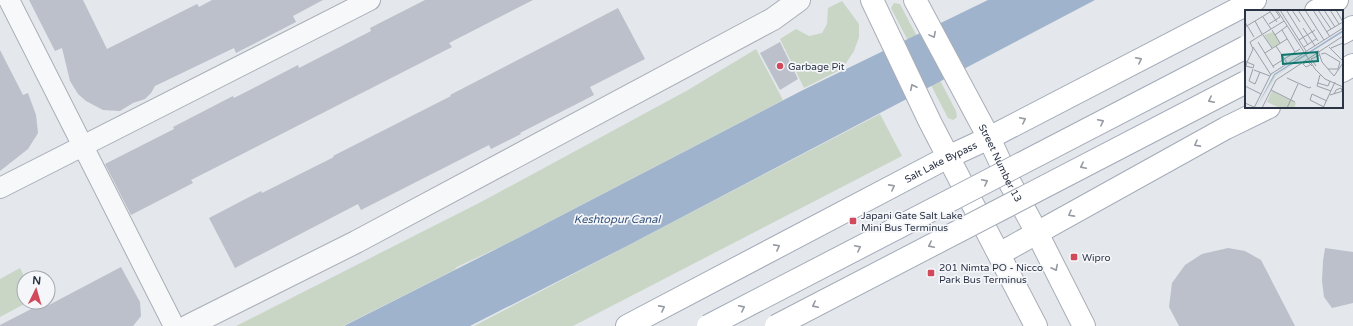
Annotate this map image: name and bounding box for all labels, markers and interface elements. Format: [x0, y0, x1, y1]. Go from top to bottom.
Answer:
inset map [1245, 10, 1343, 108]
one-way arrow [928, 30, 936, 38]
one-way arrow [1135, 57, 1142, 65]
marker: Garbage Pit [775, 61, 785, 71]
place label: Garbage Pit [788, 61, 845, 73]
one-way arrow [910, 84, 918, 91]
one-way arrow [1208, 95, 1216, 103]
one-way arrow [1019, 117, 1027, 125]
one-way arrow [1097, 119, 1104, 127]
street label: Street Number 13 [976, 122, 1024, 204]
street label: Salt Lake Bypass [903, 139, 979, 186]
one-way arrow [1194, 140, 1201, 147]
one-way arrow [1080, 161, 1088, 169]
one-way arrow [981, 179, 989, 186]
one-way arrow [888, 184, 895, 192]
place label: Japani Gate Salt Lake Mini Bus Terminus [861, 210, 963, 234]
one-way arrow [1068, 210, 1075, 217]
water label: Keshtopur Canal [574, 213, 661, 226]
marker: Japani Gate Salt Lake Mini Bus Terminus [848, 216, 858, 226]
one-way arrow [928, 241, 935, 248]
one-way arrow [773, 245, 780, 252]
one-way arrow [853, 245, 861, 253]
marker: Wipro [1069, 252, 1079, 262]
place label: Wipro [1082, 252, 1111, 264]
place label: 201 Nimta PO - Nicco Park Bus Terminus [939, 262, 1043, 286]
one-way arrow [1050, 264, 1057, 272]
marker: 201 Nimta PO - Nicco Park Bus Terminus [926, 268, 936, 278]
north arrow [16, 270, 56, 310]
text: N [32, 274, 42, 287]
one-way arrow [812, 301, 820, 308]
one-way arrow [658, 305, 665, 313]
one-way arrow [738, 305, 746, 313]

